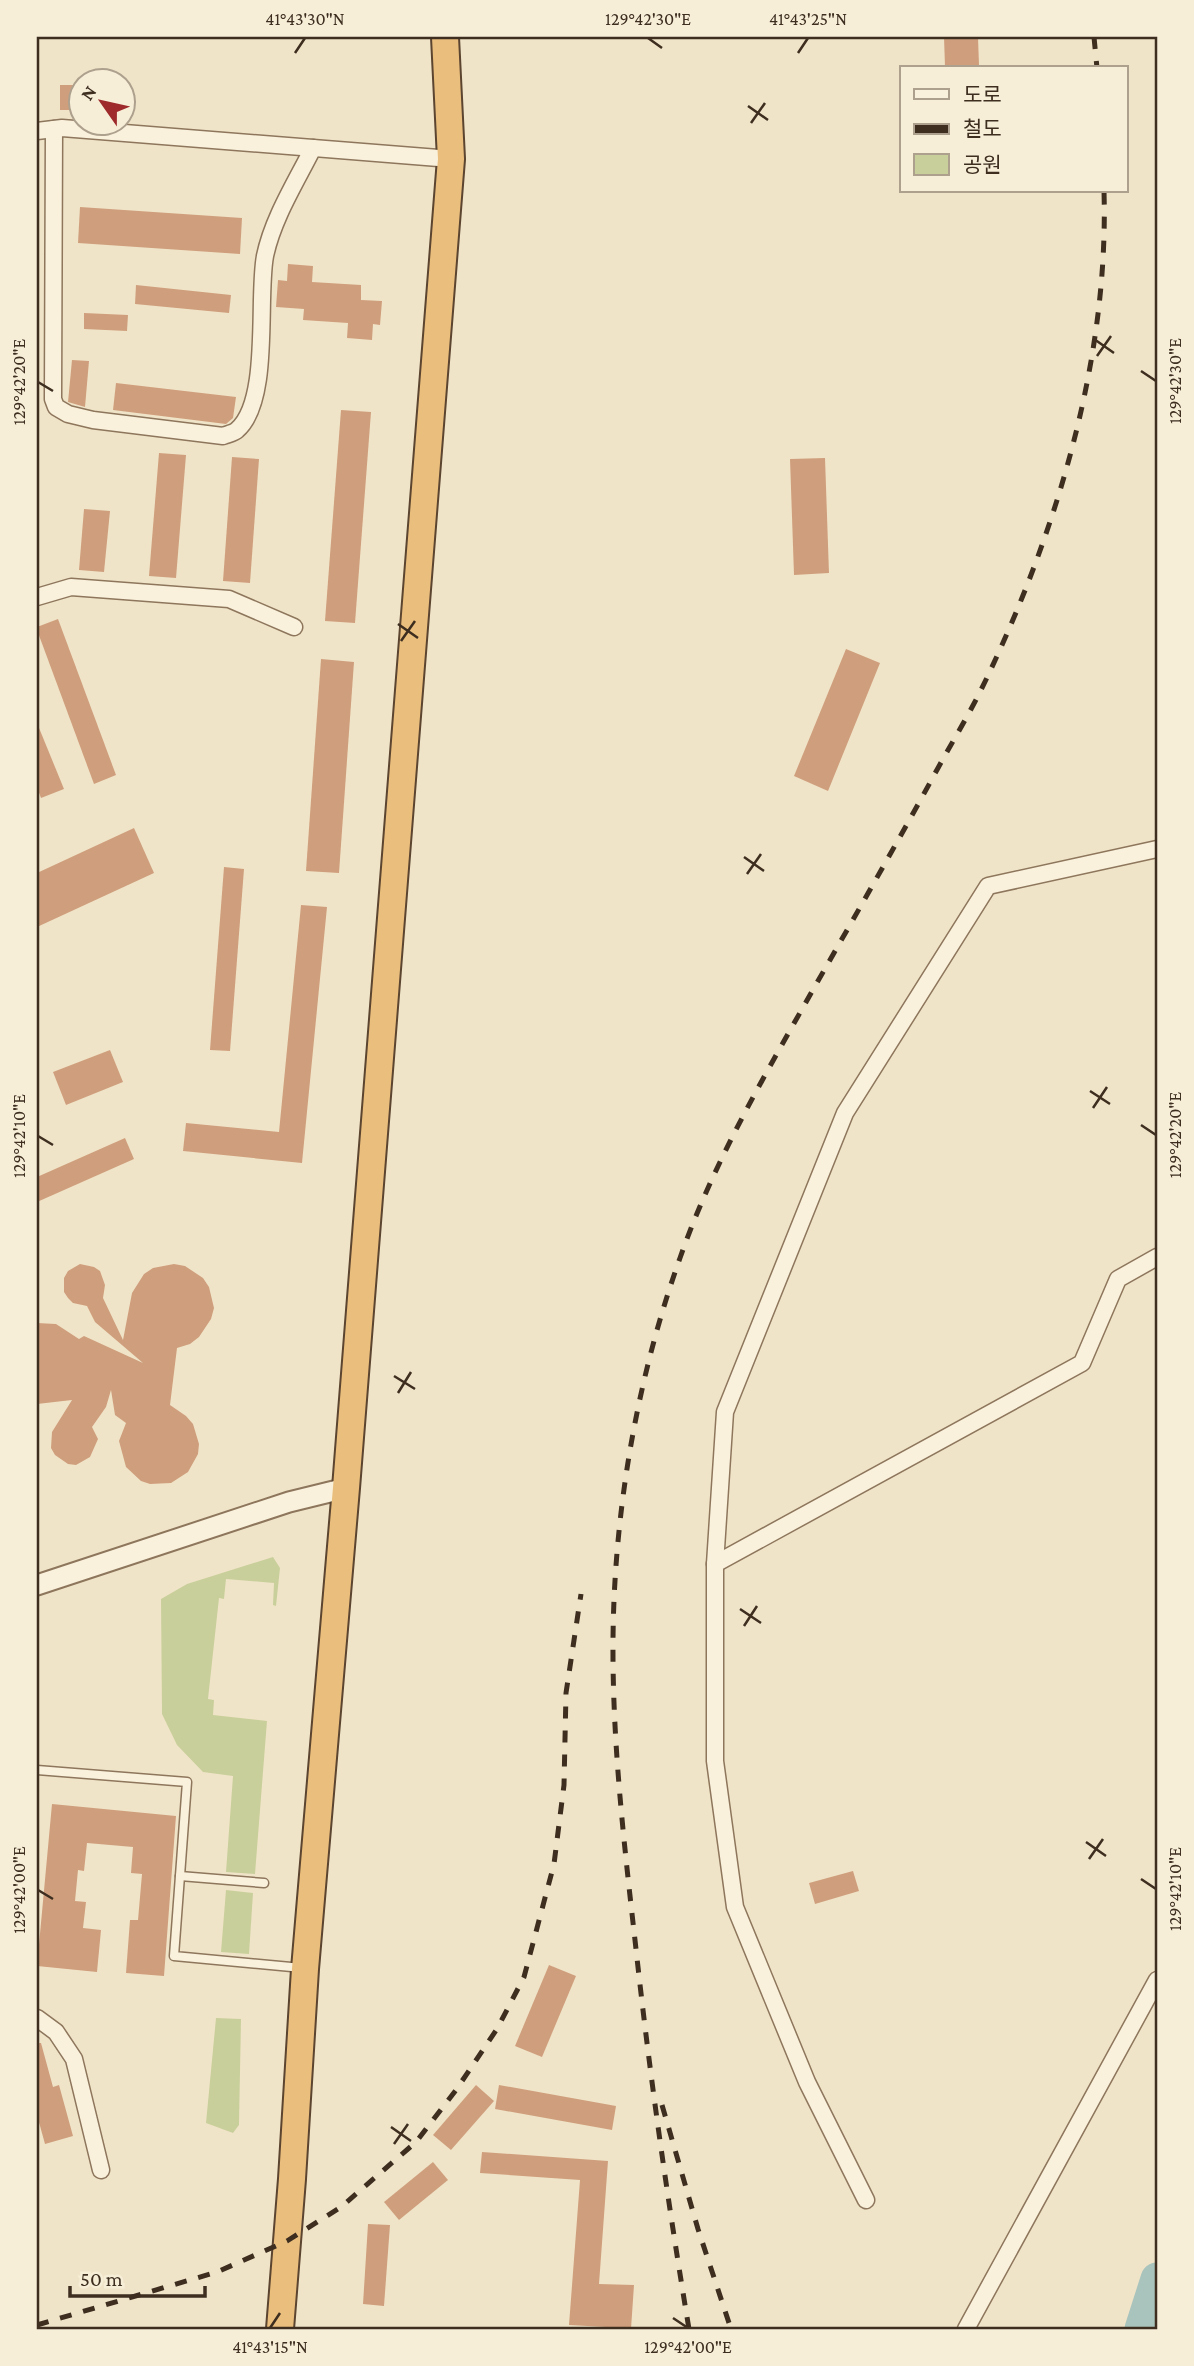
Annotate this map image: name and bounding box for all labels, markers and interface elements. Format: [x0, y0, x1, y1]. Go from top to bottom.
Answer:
text: 41°43'30"N [265, 9, 345, 29]
text: 129°42'30"E [605, 9, 691, 29]
text: 41°43'25"N [769, 9, 847, 29]
north arrow [66, 66, 136, 136]
legend [900, 66, 1128, 192]
text: N [76, 81, 101, 104]
text: 도로 [963, 83, 1002, 107]
text: 철도 [963, 117, 1002, 141]
text: 공원 [963, 153, 1002, 177]
text: 129°42'30"E [1165, 338, 1185, 424]
text: 129°42'20"E [9, 339, 29, 425]
text: 129°42'20"E [1165, 1092, 1185, 1178]
text: 129°42'10"E [9, 1094, 29, 1178]
text: 129°42'00"E [9, 1846, 29, 1934]
text: 129°42'10"E [1165, 1847, 1185, 1931]
scale bar [70, 2254, 205, 2298]
text: 50 m [80, 2267, 123, 2291]
text: 41°43'15"N [232, 2337, 308, 2357]
text: 129°42'00"E [644, 2337, 732, 2357]

